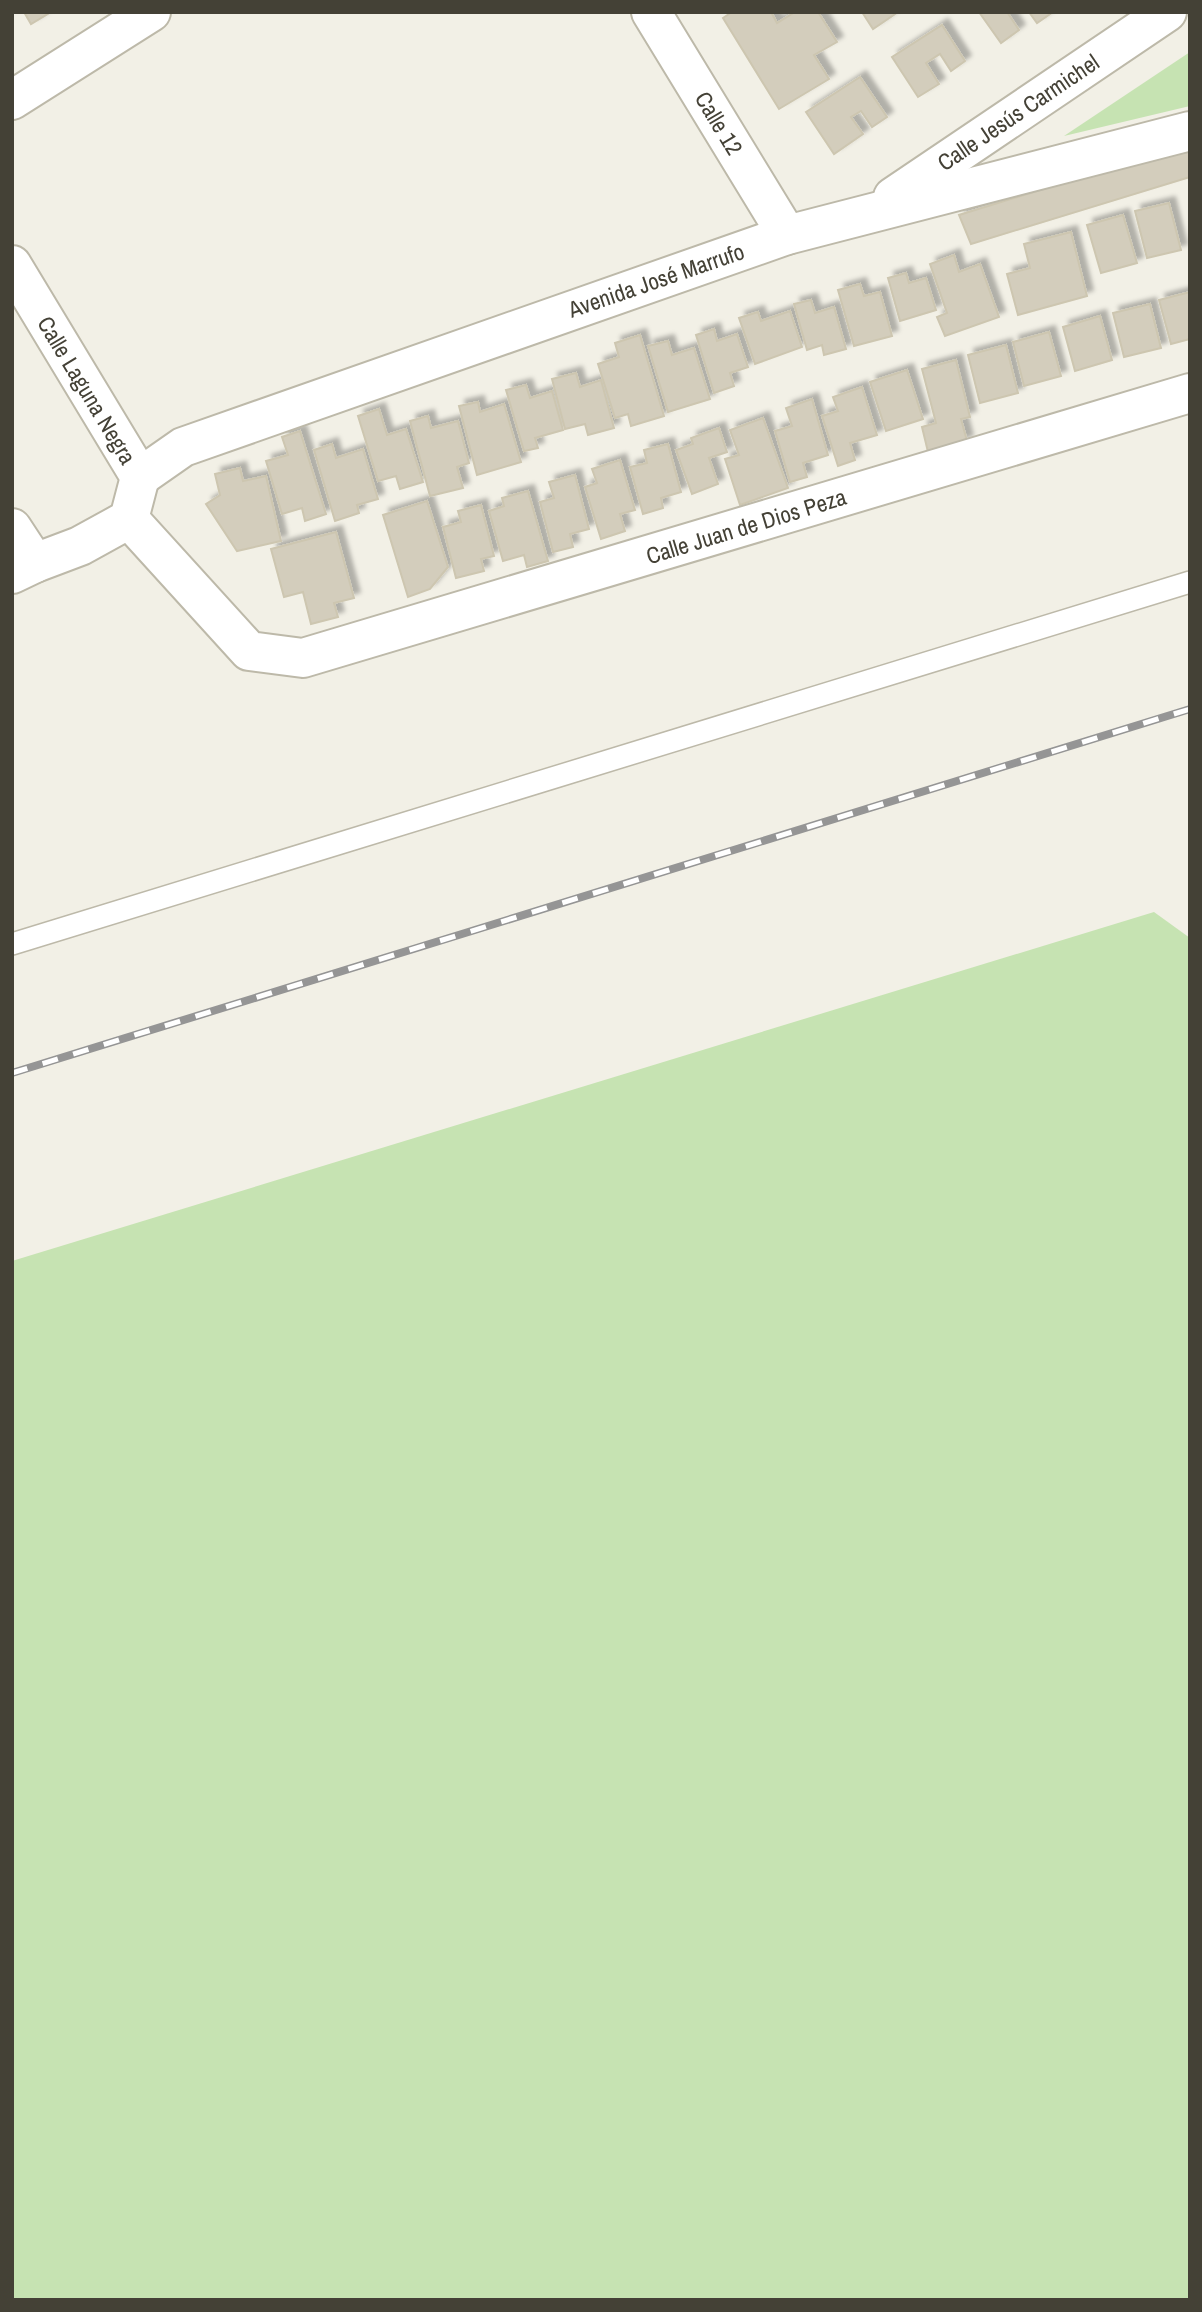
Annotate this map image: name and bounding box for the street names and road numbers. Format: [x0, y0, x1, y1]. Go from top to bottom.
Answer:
street label: Calle Jesús Carmichel [931, 46, 1105, 178]
street label: Calle 12 [688, 85, 750, 161]
street label: Avenida José Marrufo [563, 235, 748, 325]
street label: Calle Laguna Negra [31, 310, 144, 470]
street label: Calle Juan de Dios Peza [642, 481, 850, 571]

